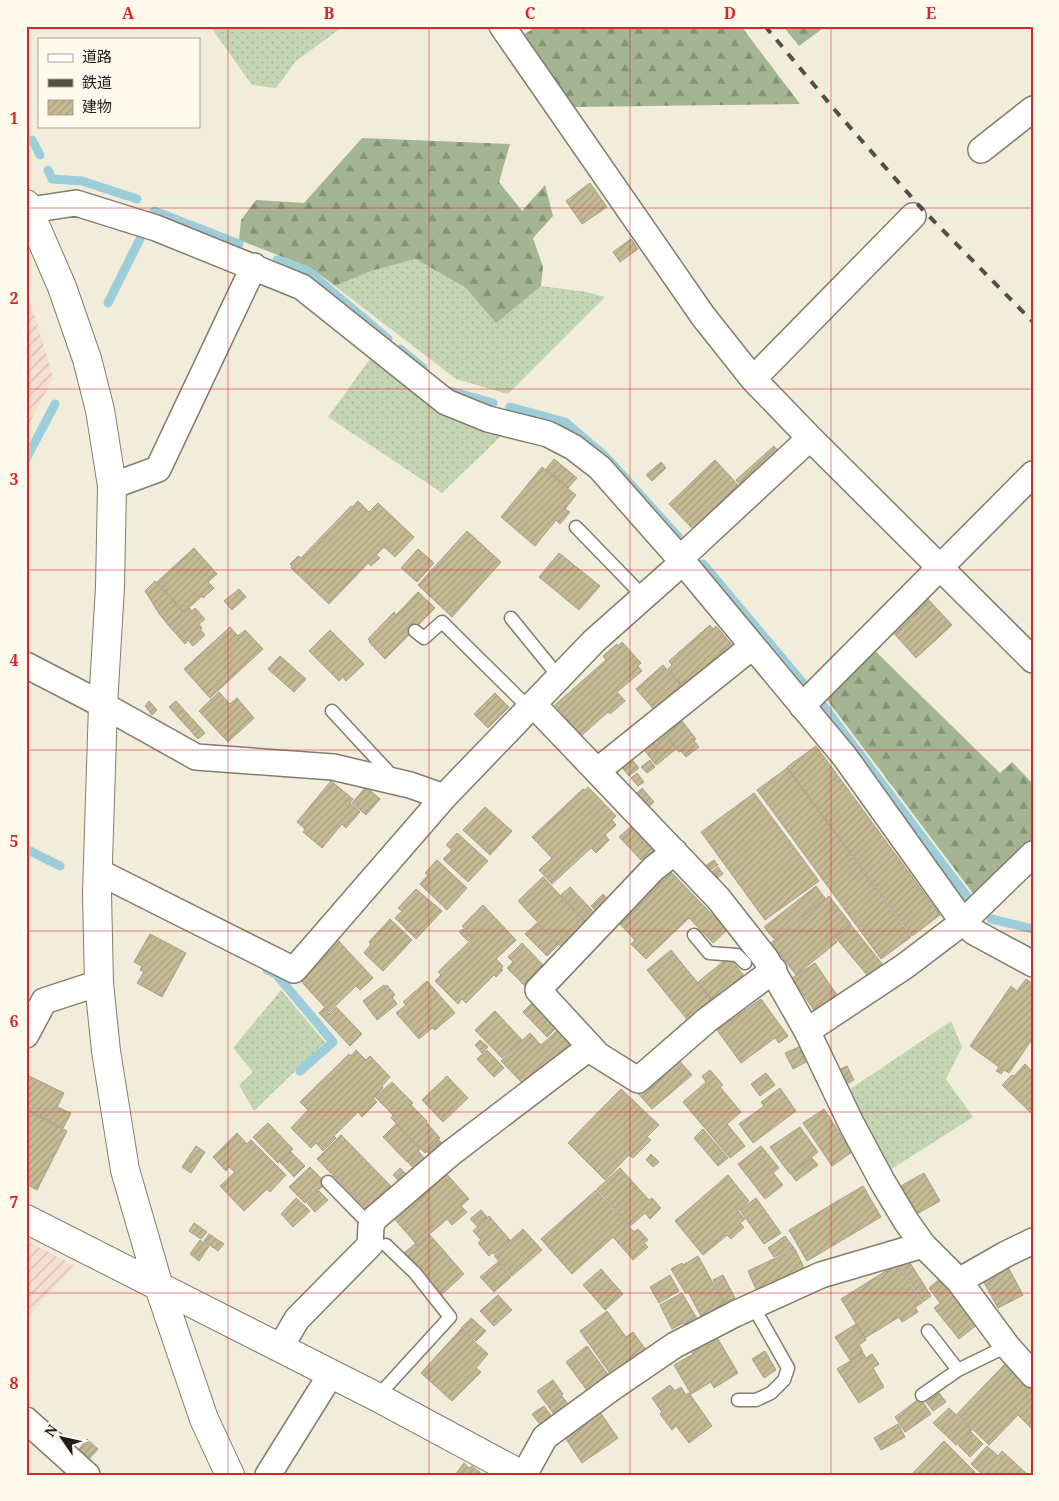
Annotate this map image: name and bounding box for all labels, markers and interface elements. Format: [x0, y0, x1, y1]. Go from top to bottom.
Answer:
text: A [122, 2, 135, 24]
text: B [324, 2, 335, 24]
text: C [525, 2, 536, 24]
text: D [724, 2, 736, 24]
text: E [926, 2, 936, 24]
legend [38, 38, 200, 128]
text: 道路 [82, 46, 112, 66]
text: 鉄道 [82, 72, 112, 92]
text: 建物 [82, 96, 112, 116]
text: 1 [9, 107, 19, 129]
text: 2 [9, 287, 19, 309]
text: 3 [9, 468, 19, 490]
text: 4 [9, 649, 19, 671]
text: 5 [9, 830, 19, 852]
text: 6 [9, 1010, 19, 1032]
text: 7 [9, 1191, 19, 1213]
text: 8 [9, 1372, 19, 1394]
north arrow [38, 1414, 88, 1464]
text: N [40, 1421, 62, 1440]

